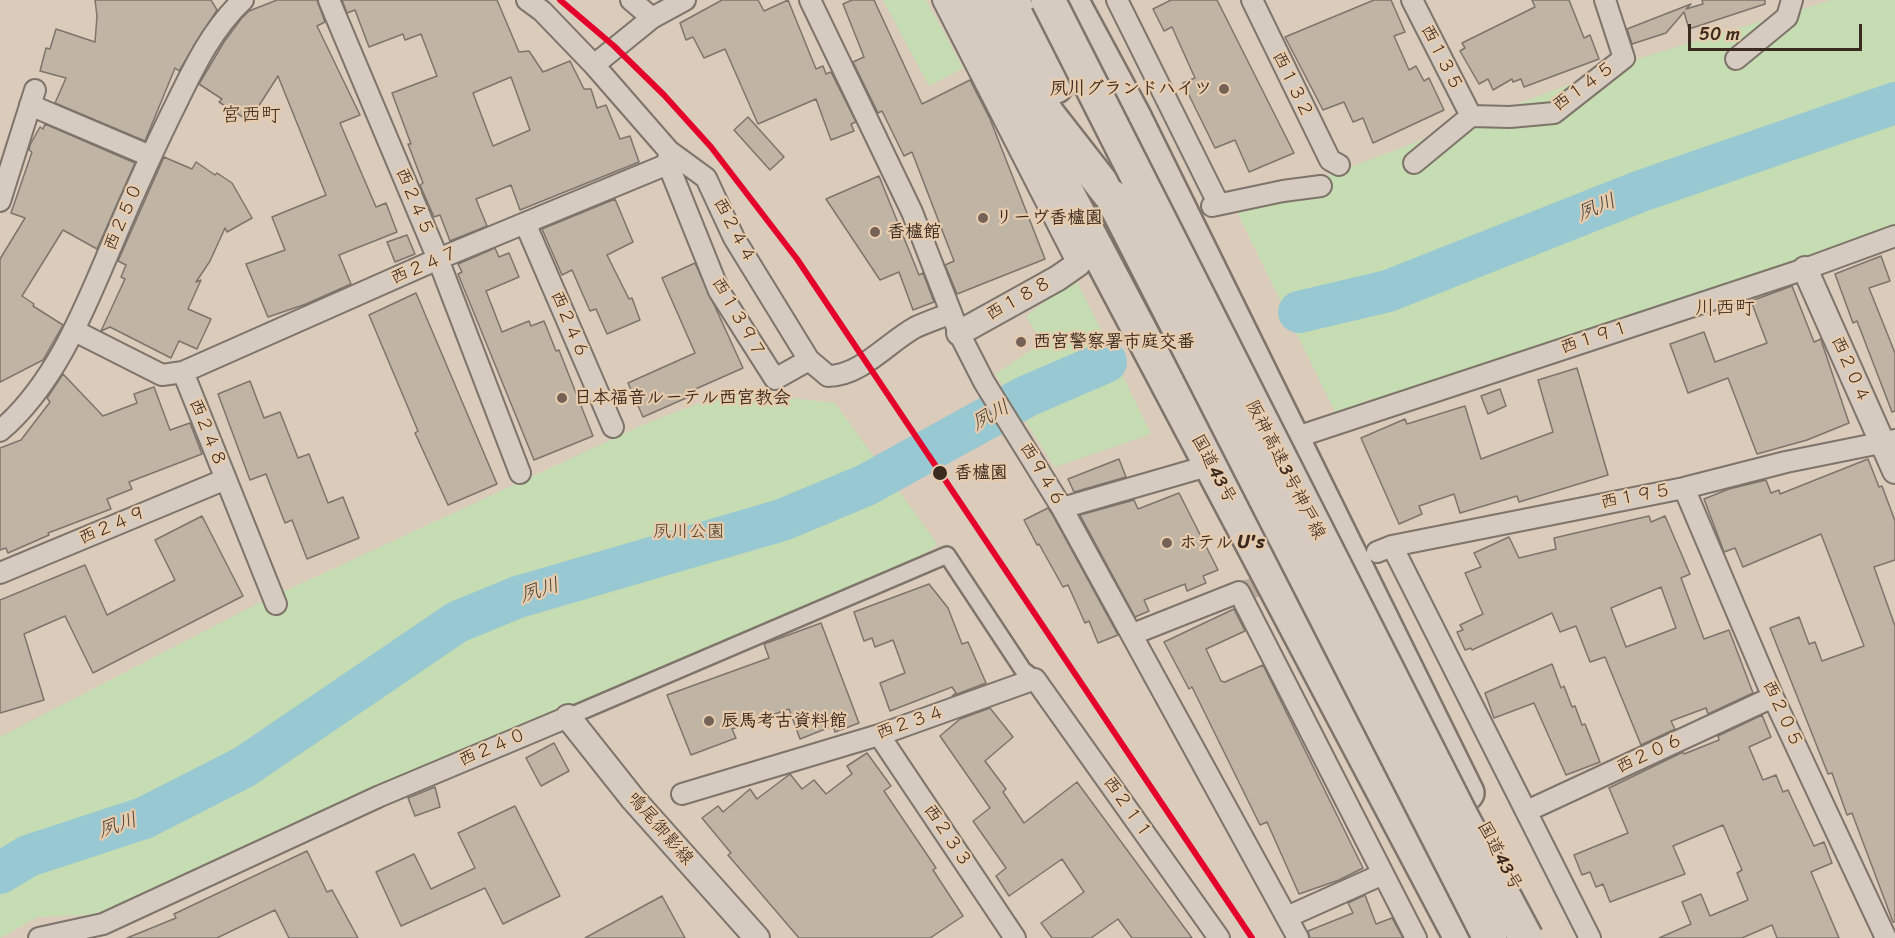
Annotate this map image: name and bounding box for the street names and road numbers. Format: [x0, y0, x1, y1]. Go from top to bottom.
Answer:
street label: 西１３５ [1415, 21, 1467, 95]
street label: 西１３２ [1267, 48, 1317, 122]
street label: 西１４５ [1549, 57, 1619, 117]
street label: 西２４５ [390, 165, 438, 239]
street label: 西２５０ [100, 180, 148, 254]
street label: 西２４４ [708, 194, 760, 268]
street label: 西２４７ [388, 242, 462, 290]
street label: 西１８８ [982, 272, 1056, 326]
street label: 西１３９７ [706, 274, 770, 362]
street label: 西２４６ [545, 288, 593, 362]
street label: 西１９１ [1557, 317, 1633, 359]
street label: 西２０４ [1825, 333, 1875, 407]
street label: 西２４８ [184, 396, 230, 470]
street label: 阪神高速3号神戸線 [1240, 397, 1330, 543]
street label: 国道43号 [1186, 431, 1240, 507]
street label: 西９４６ [1014, 439, 1070, 511]
street label: 西１９５ [1599, 480, 1673, 514]
street label: 西２４９ [76, 502, 150, 550]
street label: 西２０５ [1757, 677, 1807, 751]
street label: 西２３４ [873, 701, 949, 745]
street label: 西２４０ [456, 724, 530, 772]
street label: 西２０６ [1613, 729, 1687, 779]
street label: 西２１１ [1098, 772, 1156, 844]
street label: 鳴尾御影線 [622, 788, 698, 870]
street label: 西２３３ [918, 800, 976, 872]
street label: 国道43号 [1472, 818, 1526, 894]

